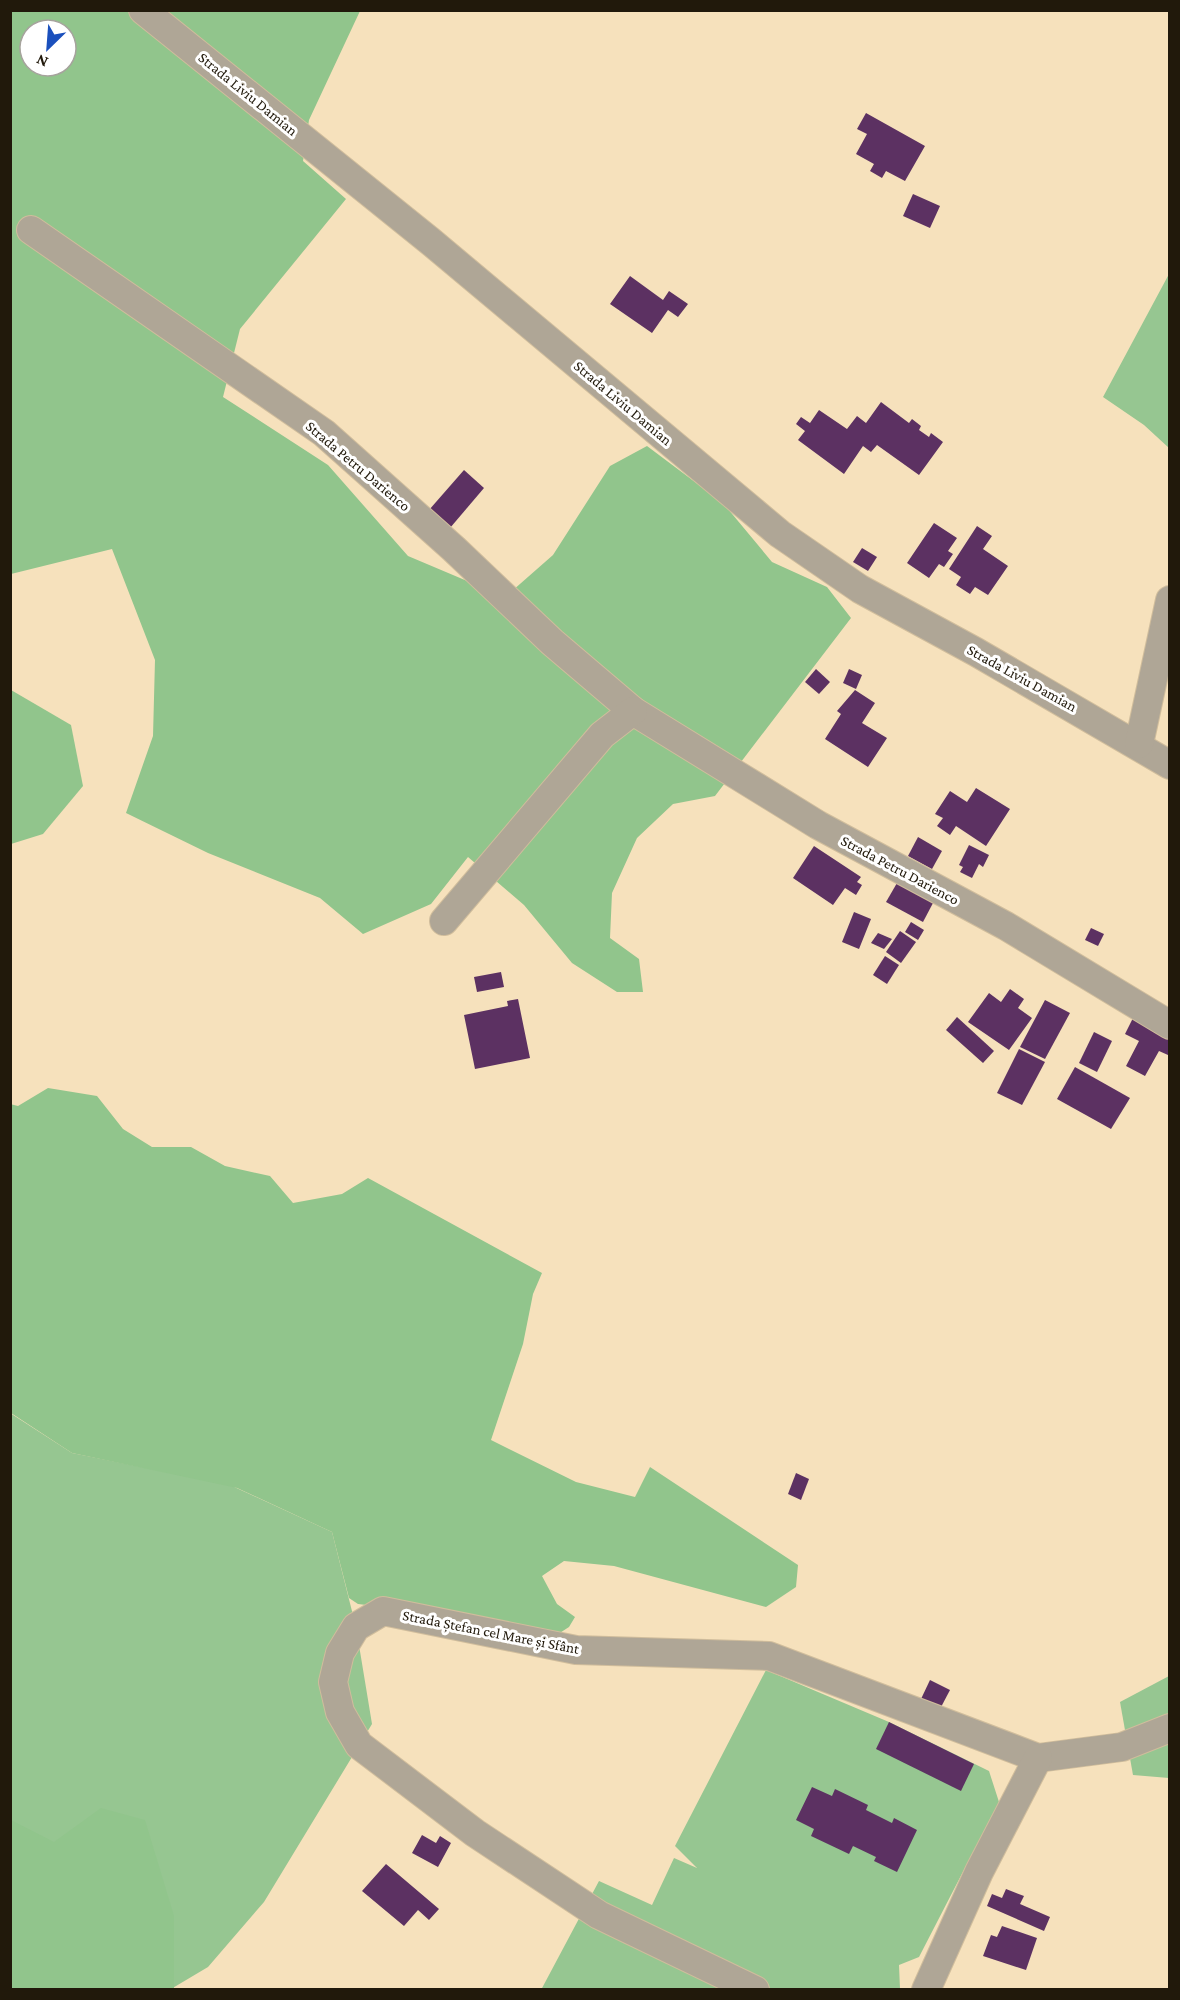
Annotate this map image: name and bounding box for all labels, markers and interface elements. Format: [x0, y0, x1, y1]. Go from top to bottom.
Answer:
north arrow [18, 18, 78, 78]
street label: Strada Liviu Damian [195, 49, 301, 139]
text: N [33, 51, 50, 71]
street label: Strada Liviu Damian [571, 357, 675, 449]
street label: Strada Petru Darienco [303, 418, 413, 514]
street label: Strada Liviu Damian [965, 641, 1079, 715]
street label: Strada Petru Darienco [838, 832, 962, 908]
street label: Strada Ștefan cel Mare și Sfânt [401, 1607, 582, 1659]

